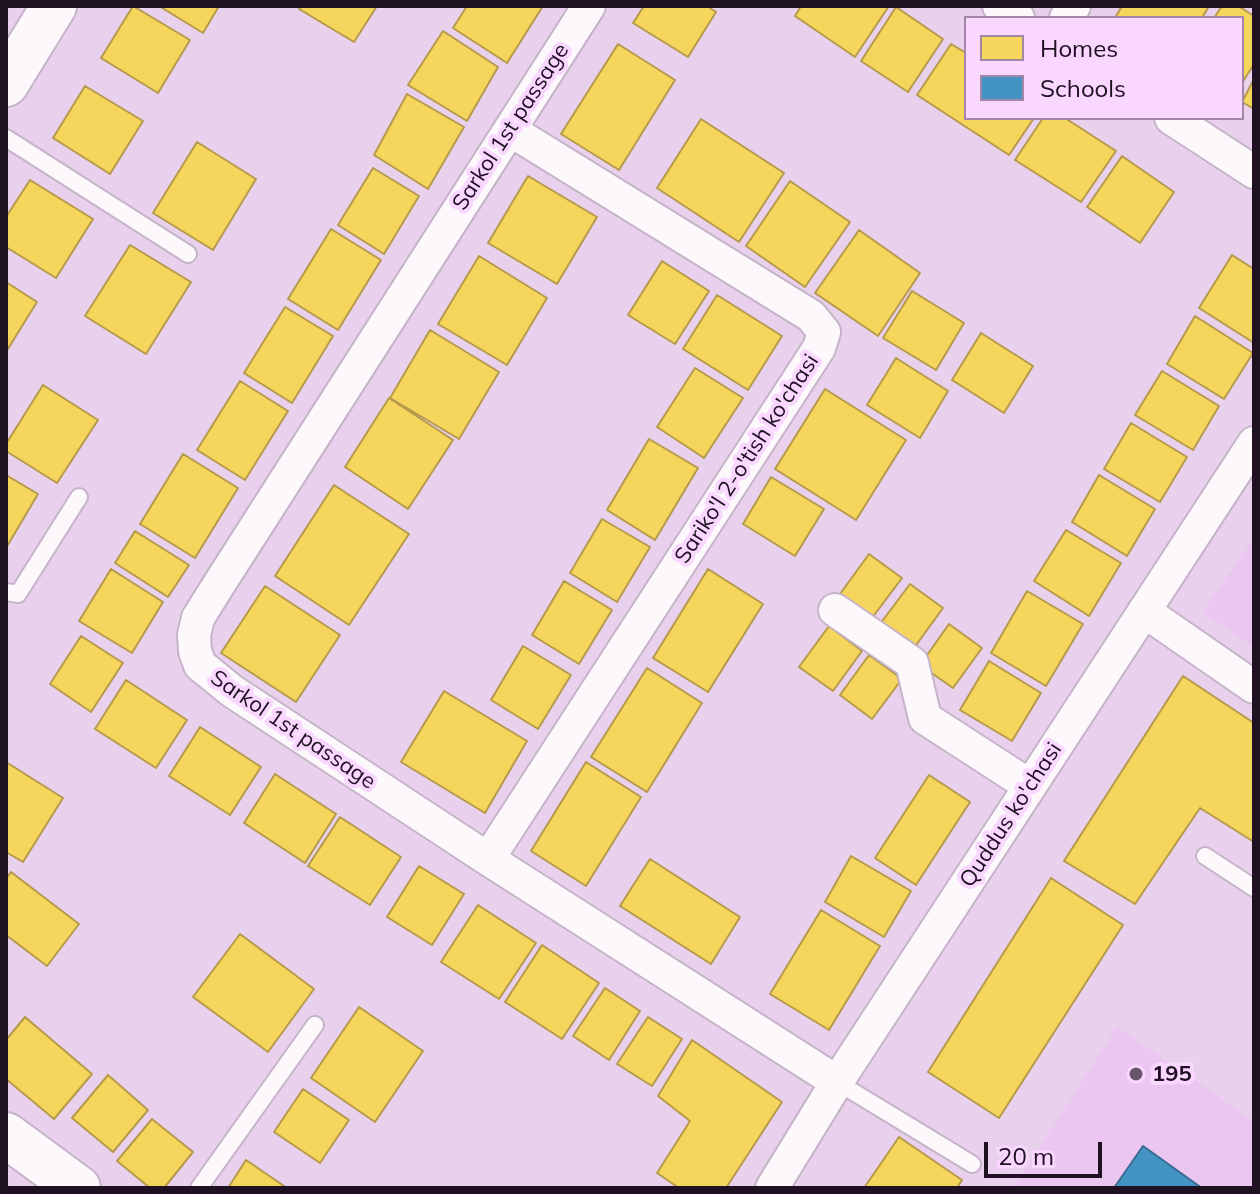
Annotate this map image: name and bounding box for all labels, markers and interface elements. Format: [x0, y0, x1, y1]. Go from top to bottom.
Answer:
legend [964, 16, 1244, 120]
text: Homes [1040, 33, 1118, 63]
street label: Sarkol 1st passage [447, 39, 575, 215]
text: Schools [1040, 73, 1126, 103]
street label: Sariko'l 2-o'tish ko'chasi [669, 349, 825, 569]
street label: Sarkol 1st passage [205, 665, 381, 795]
street label: Quddus ko'chasi [954, 738, 1068, 892]
place label: 195 [1152, 1061, 1192, 1087]
marker: 195 [1127, 1065, 1145, 1083]
scale bar [988, 1126, 1106, 1176]
text: 20 m [998, 1141, 1054, 1171]

